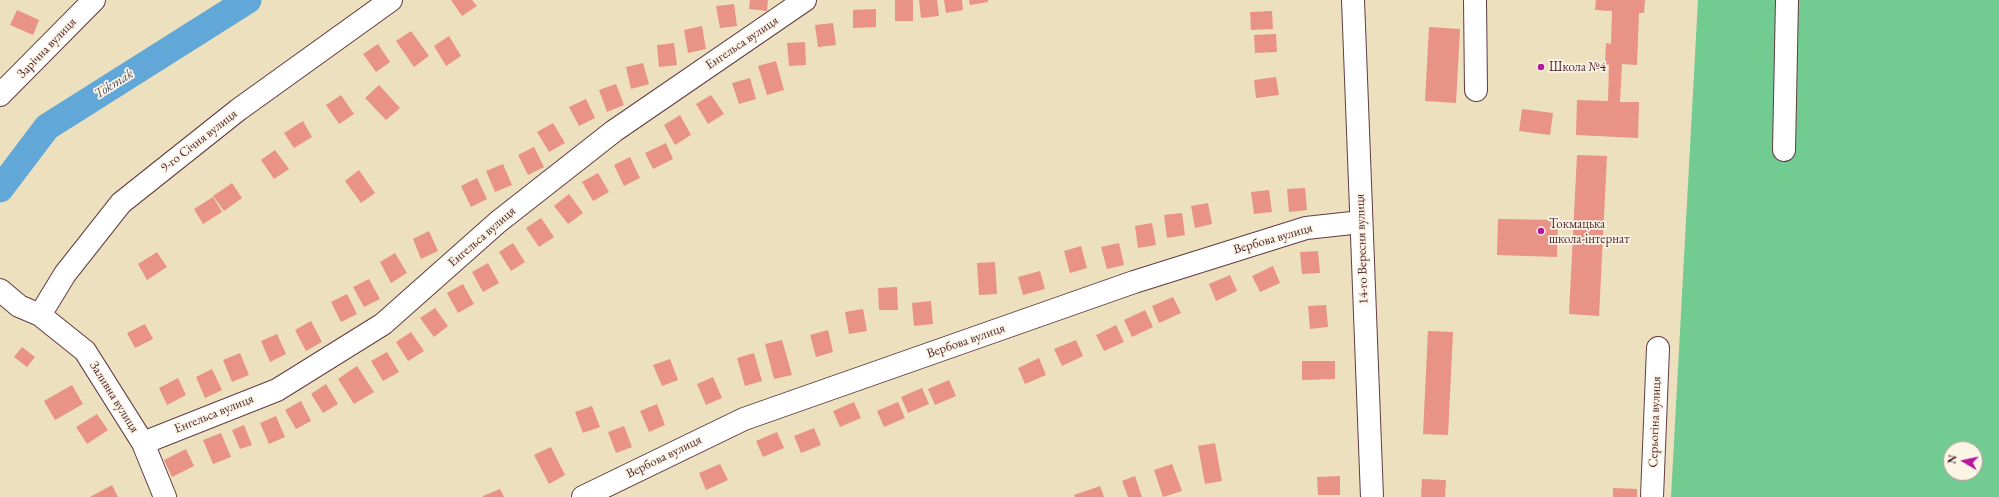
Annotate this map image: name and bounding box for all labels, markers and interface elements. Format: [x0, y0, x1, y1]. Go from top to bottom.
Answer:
street label: Енгельса вулиця [703, 13, 781, 73]
street label: Зарічна вулиця [14, 14, 80, 82]
place label: Школа №4 [1549, 59, 1606, 75]
marker: Школа №4 [1536, 62, 1546, 72]
water label: Tokmak [91, 65, 137, 103]
street label: 9-го Січня вулиця [157, 106, 241, 176]
street label: 14-го Вересня вулиця [1352, 193, 1372, 305]
street label: Енгельса вулиця [445, 203, 519, 271]
place label: Токмацька школа-інтернат [1549, 216, 1629, 247]
street label: Вербова вулиця [1232, 220, 1314, 258]
marker: Токмацька школа-інтернат [1536, 226, 1546, 236]
street label: Вербова вулиця [925, 320, 1007, 362]
street label: Заливна вулиця [86, 358, 142, 436]
street label: Серьогіна вулиця [1646, 376, 1664, 468]
street label: Енгельса вулиця [172, 391, 256, 437]
street label: Вербова вулиця [624, 432, 704, 482]
north arrow [1943, 441, 1983, 481]
text: N [1945, 454, 1960, 465]

